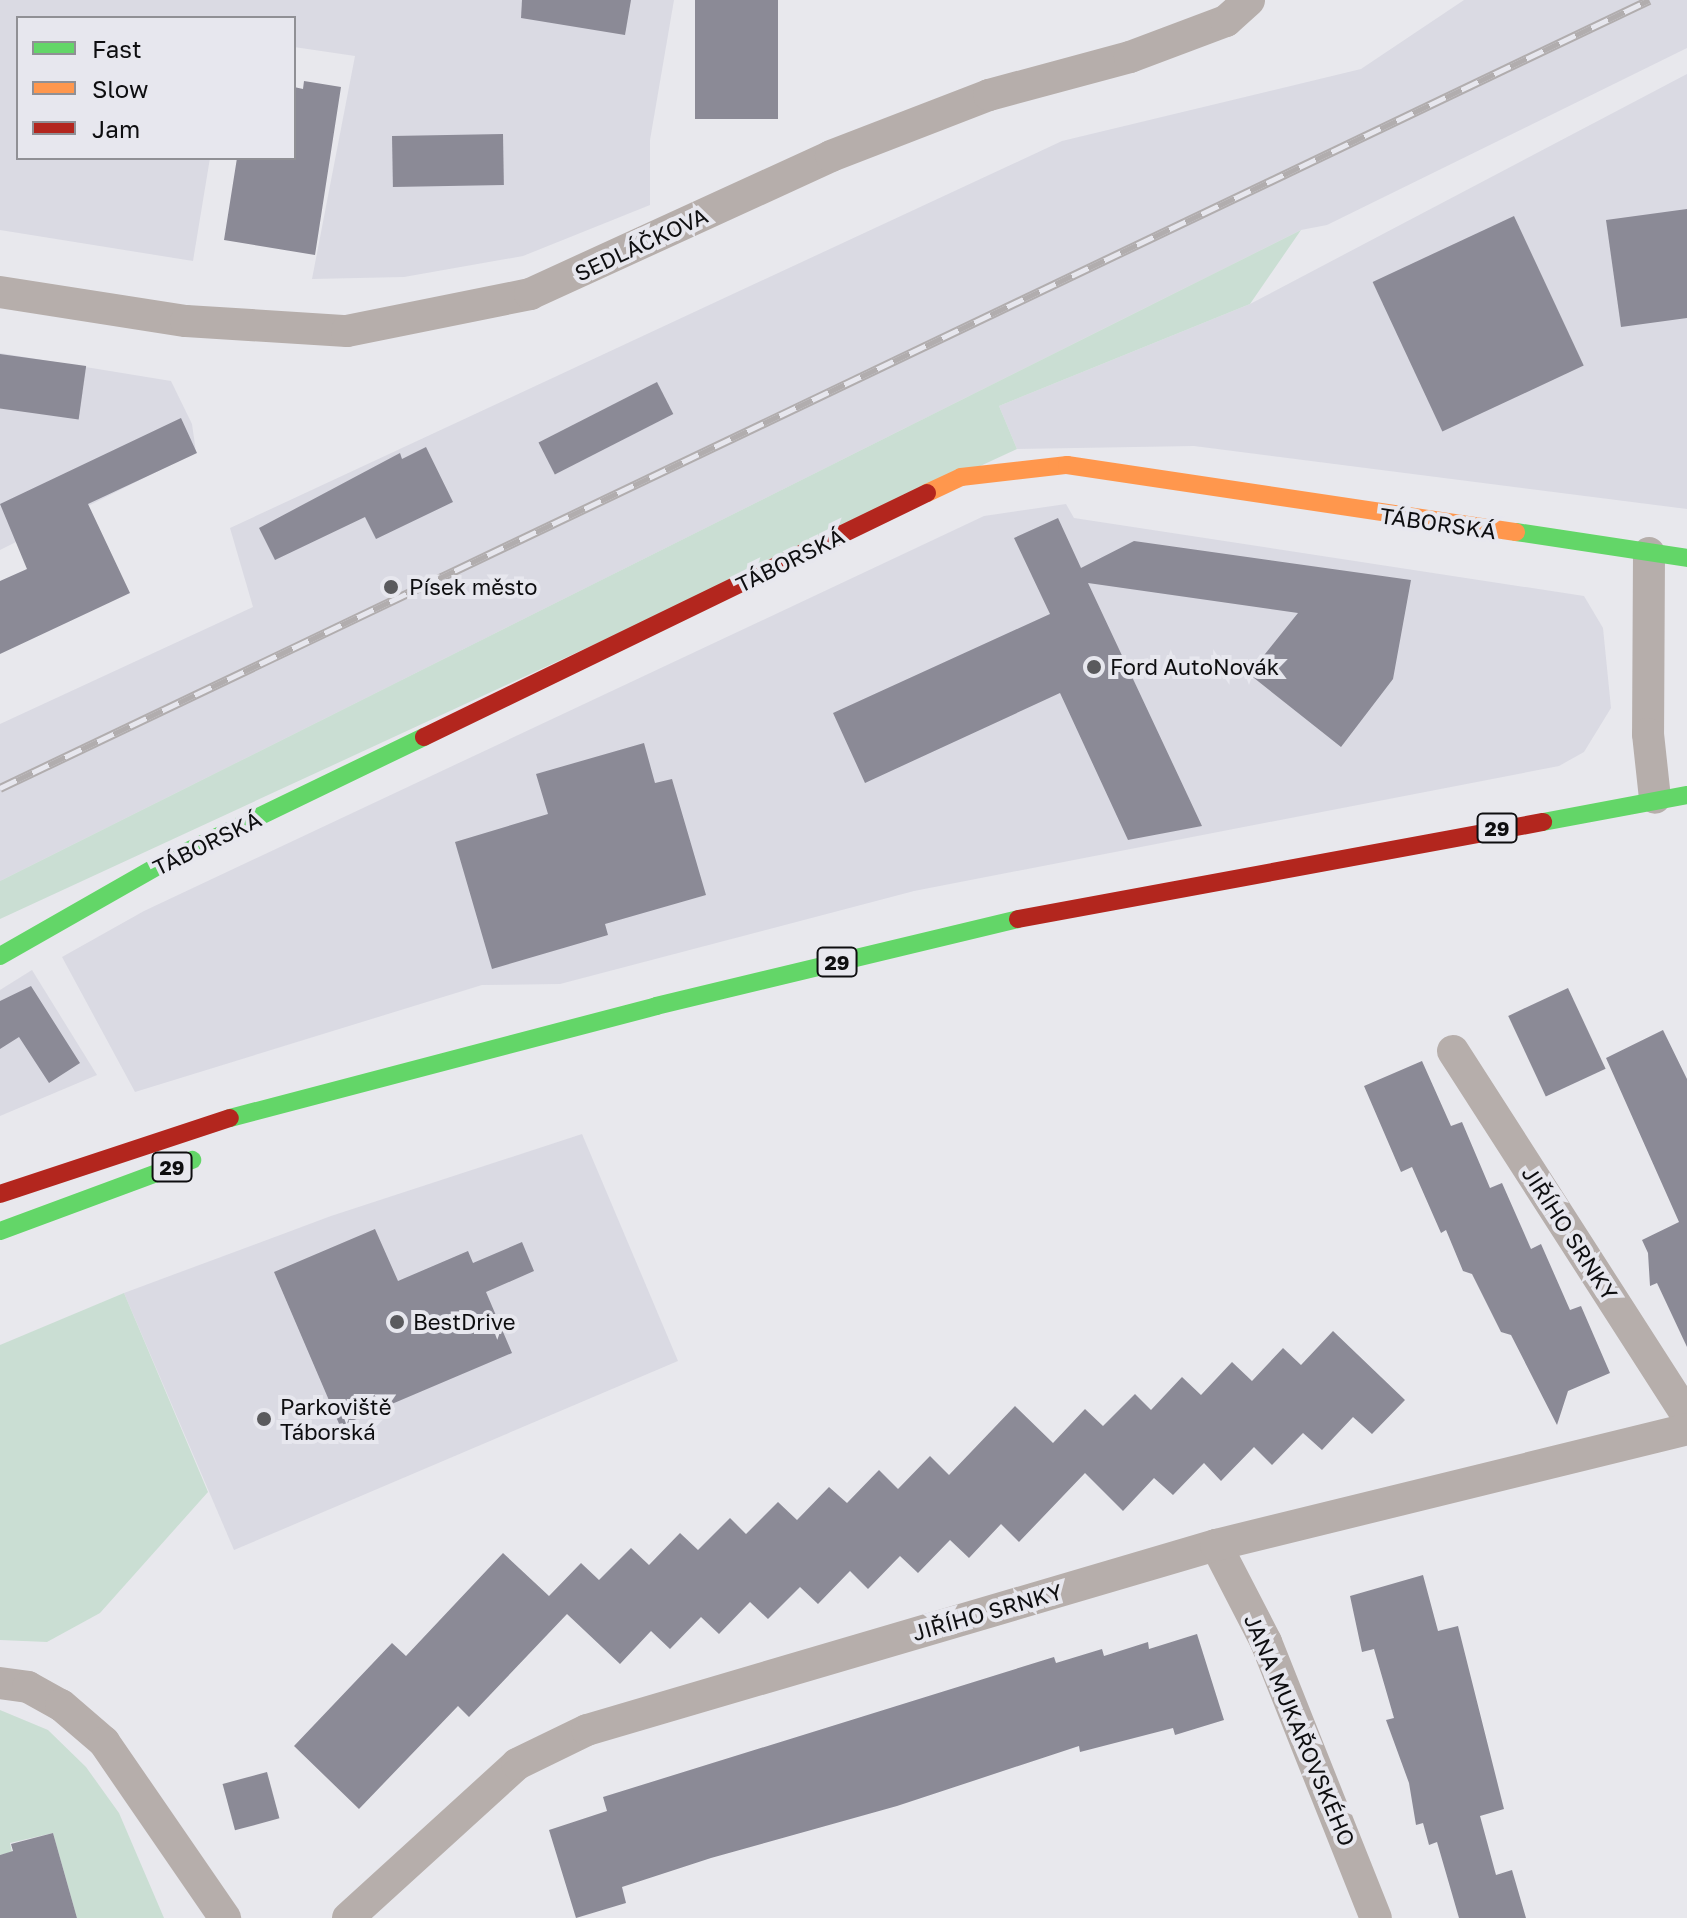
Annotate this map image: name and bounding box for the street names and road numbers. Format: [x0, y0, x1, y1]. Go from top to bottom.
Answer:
street label: SEDLÁČKOVA [570, 202, 712, 286]
street label: TÁBORSKÁ [1378, 502, 1498, 544]
street label: TÁBORSKÁ [732, 523, 848, 597]
street label: TÁBORSKÁ [149, 806, 265, 880]
road number: 29 [1475, 812, 1519, 844]
road number: 29 [815, 946, 859, 978]
road number: 29 [150, 1151, 194, 1183]
street label: JIŘÍHO SRNKY [1517, 1161, 1623, 1305]
street label: JIŘÍHO SRNKY [909, 1578, 1065, 1646]
street label: JANA MUKAŘOVSKÉHO [1239, 1610, 1361, 1850]

